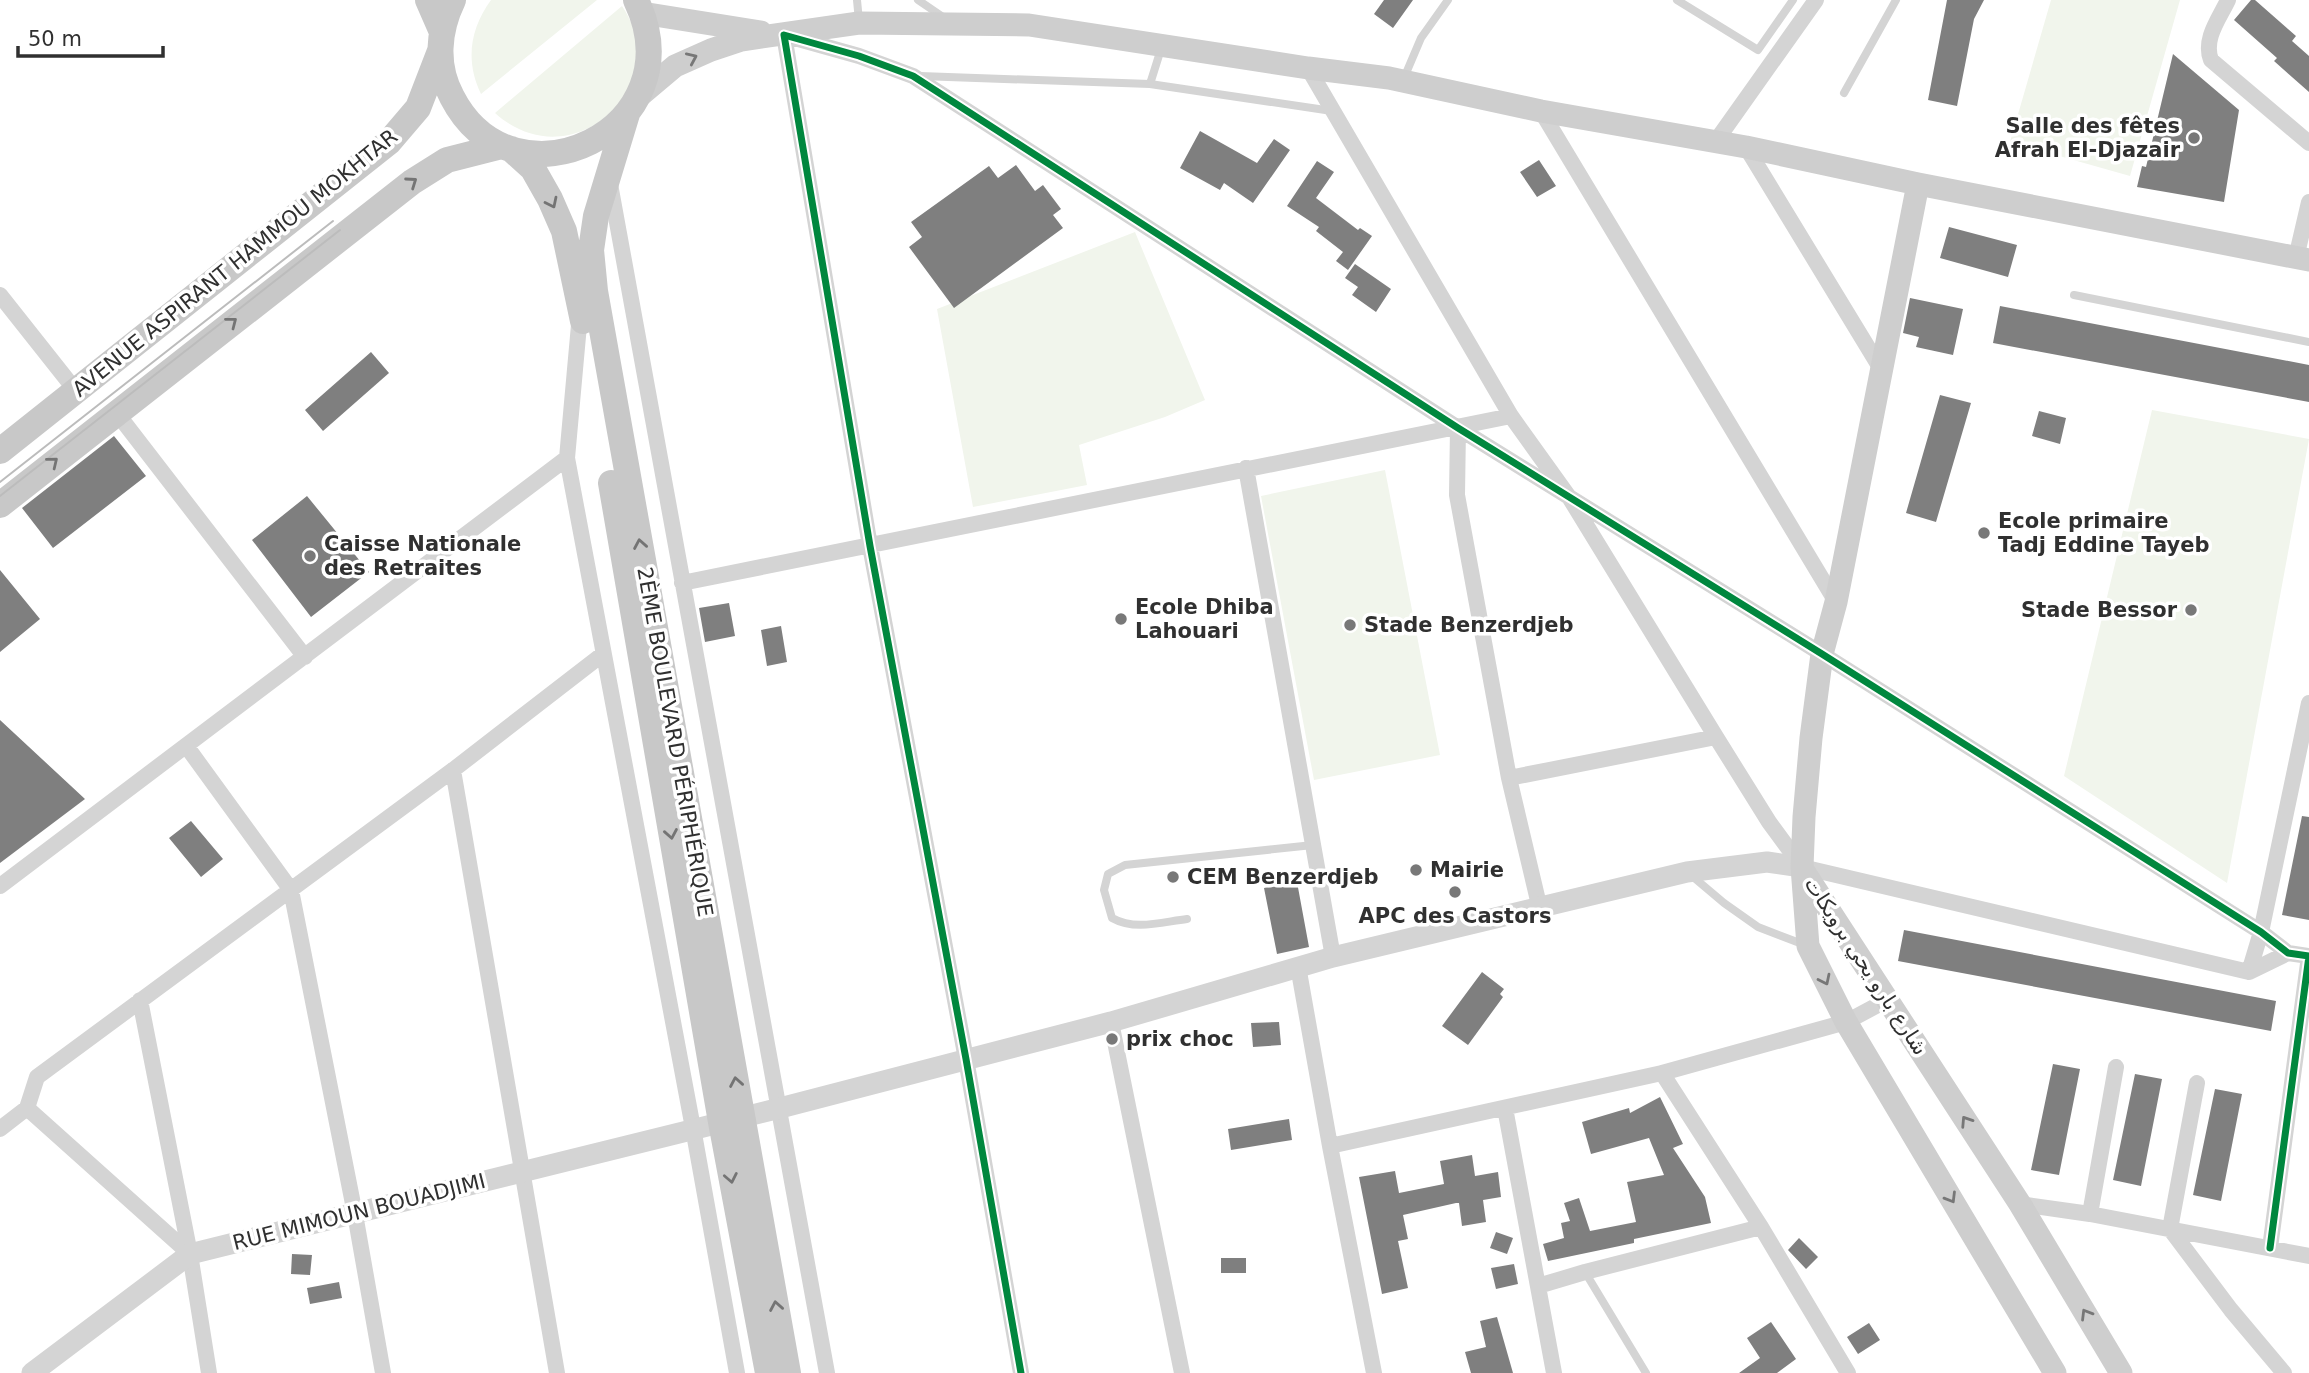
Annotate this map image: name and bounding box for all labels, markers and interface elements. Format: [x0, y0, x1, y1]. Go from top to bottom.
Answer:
scale bar [18, 14, 163, 58]
text: 50 m [28, 27, 82, 51]
one-way arrow [685, 52, 697, 66]
place label: Salle des fêtes Afrah El-Djazair [1995, 114, 2181, 162]
street label: AVENUE ASPIRANT HAMMOU MOKHTAR [68, 124, 402, 402]
marker: Salle des fêtes Afrah El-Djazair [2186, 130, 2202, 146]
one-way arrow [404, 178, 417, 190]
one-way arrow [543, 196, 557, 208]
one-way arrow [225, 317, 237, 330]
one-way arrow [46, 458, 58, 471]
place label: Ecole primaire Tadj Eddine Tayeb [1998, 509, 2210, 557]
marker: Ecole primaire Tadj Eddine Tayeb [1976, 525, 1992, 541]
place label: Caisse Nationale des Retraites [324, 532, 521, 580]
one-way arrow [633, 538, 648, 550]
marker: Caisse Nationale des Retraites [302, 548, 318, 564]
street label: 2ÈME BOULEVARD PÉRIPHÉRIQUE [632, 565, 719, 919]
place label: Ecole Dhiba Lahouari [1135, 595, 1274, 643]
place label: Stade Bessor [2021, 598, 2178, 622]
marker: Stade Bessor [2183, 602, 2199, 618]
marker: Ecole Dhiba Lahouari [1113, 611, 1129, 627]
place label: Stade Benzerdjeb [1364, 613, 1573, 637]
marker: Stade Benzerdjeb [1342, 617, 1358, 633]
one-way arrow [663, 828, 678, 840]
place label: Mairie [1430, 858, 1504, 882]
marker: Mairie [1408, 862, 1424, 878]
place label: CEM Benzerdjeb [1187, 865, 1379, 889]
marker: CEM Benzerdjeb [1165, 869, 1181, 885]
street label: شارع بارو يحي برويكات [1799, 873, 1933, 1059]
marker: APC des Castors [1447, 884, 1463, 900]
place label: APC des Castors [1359, 904, 1551, 928]
one-way arrow [1817, 973, 1831, 985]
place label: prix choc [1126, 1027, 1234, 1051]
marker: prix choc [1104, 1031, 1120, 1047]
one-way arrow [729, 1076, 744, 1088]
one-way arrow [1962, 1115, 1975, 1128]
street label: RUE MIMOUN BOUADJIMI [230, 1169, 488, 1255]
one-way arrow [723, 1172, 738, 1184]
one-way arrow [1943, 1191, 1956, 1204]
one-way arrow [769, 1300, 784, 1312]
one-way arrow [2081, 1309, 2094, 1322]

